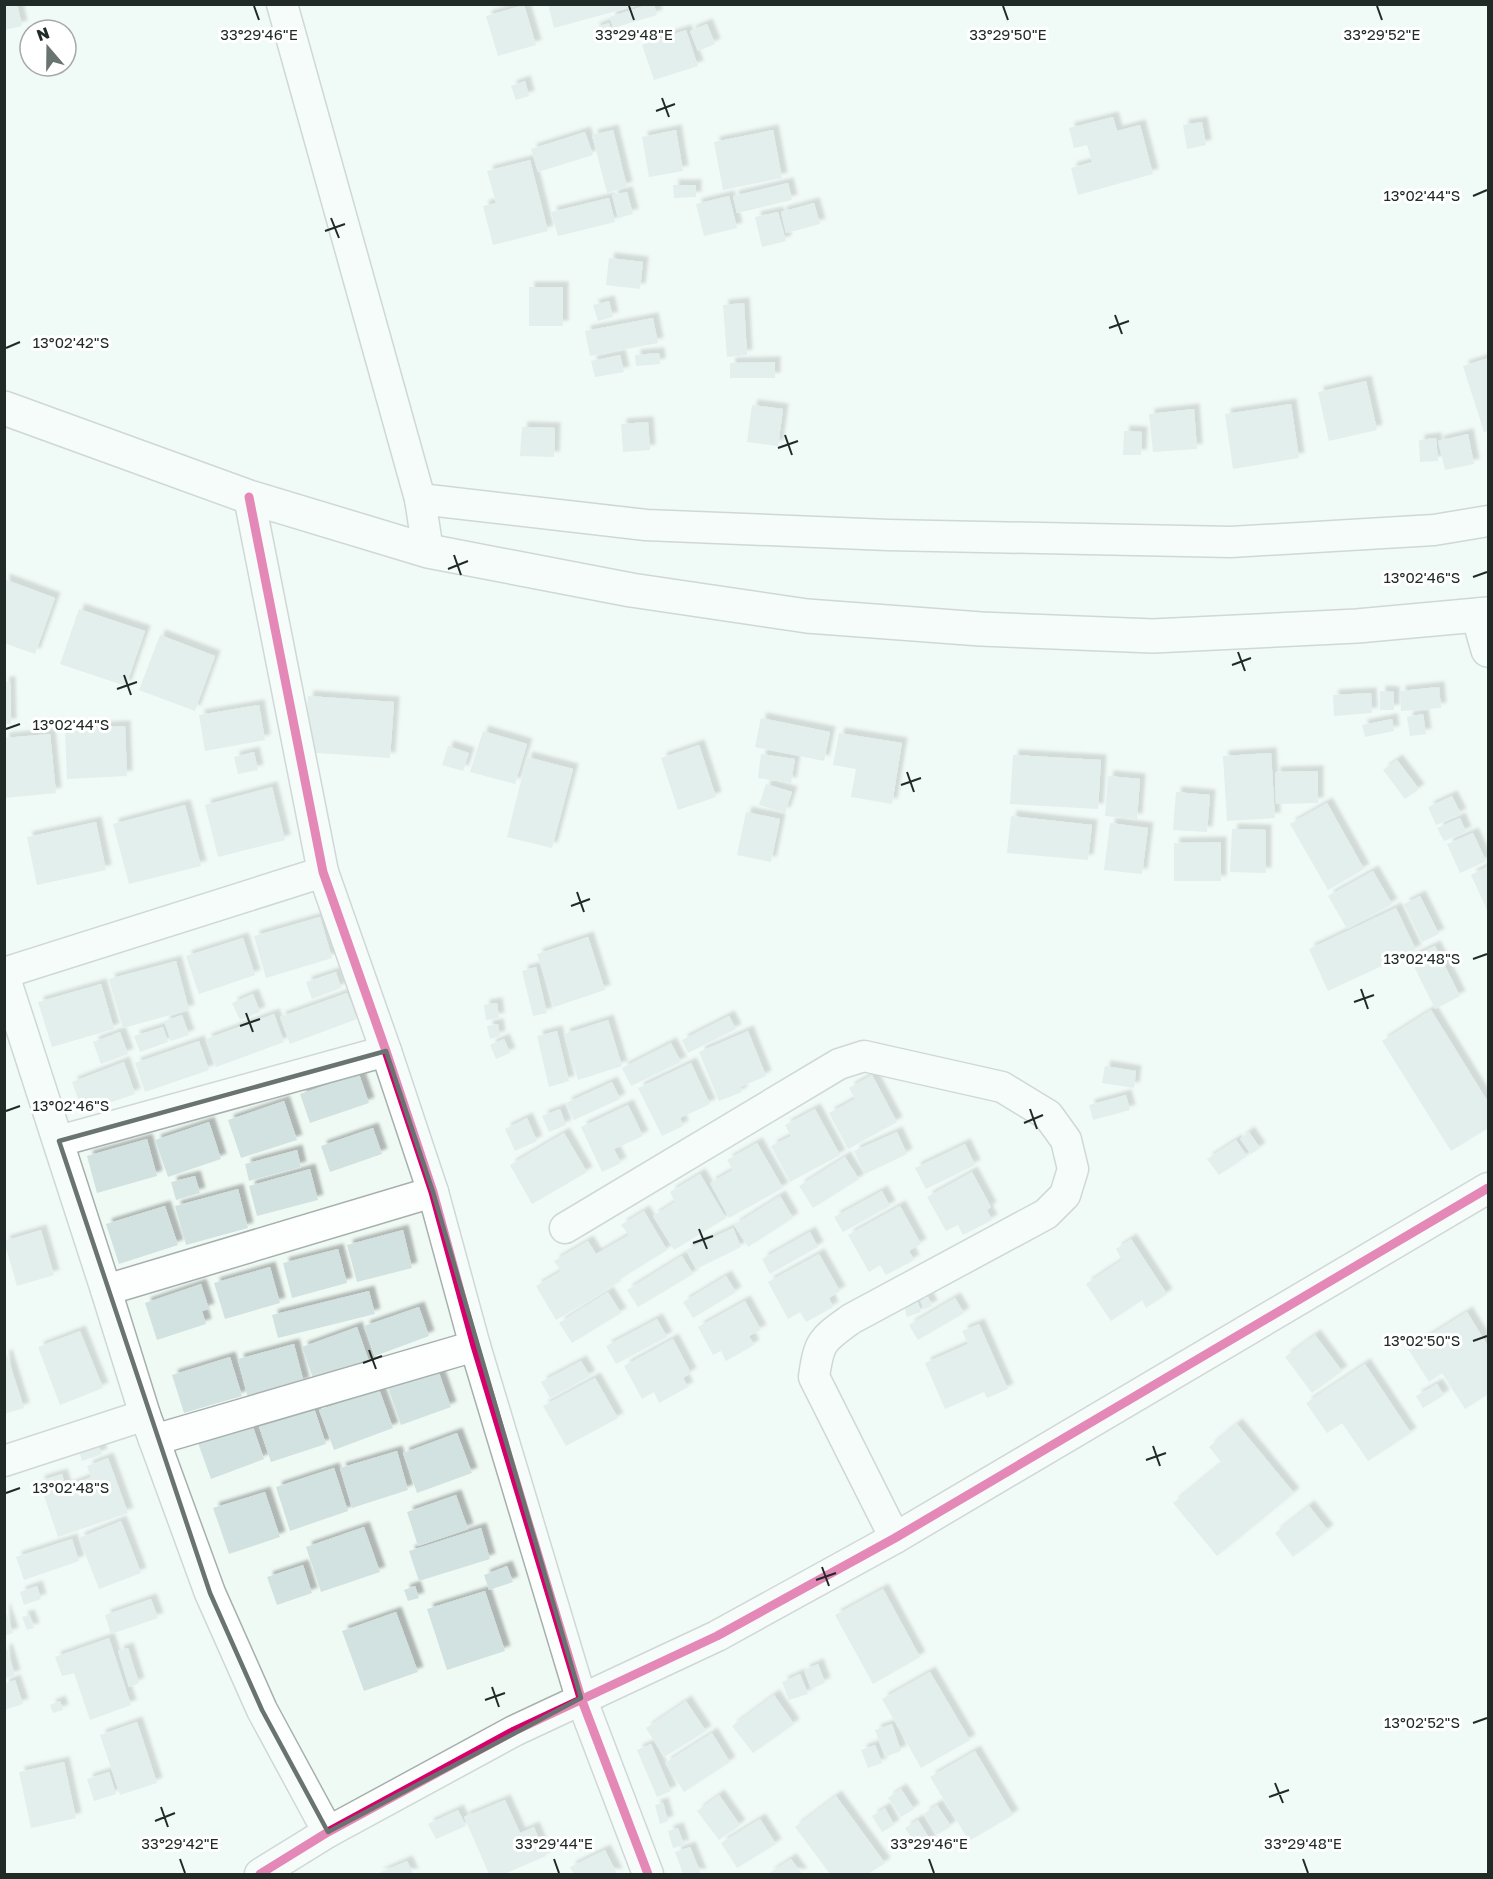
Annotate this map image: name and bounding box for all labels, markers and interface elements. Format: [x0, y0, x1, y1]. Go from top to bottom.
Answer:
north arrow [18, 18, 78, 78]
text: N [34, 22, 52, 45]
text: 33°29'46"E [220, 25, 298, 43]
text: 33°29'48"E [595, 25, 673, 43]
text: 33°29'50"E [969, 25, 1047, 43]
text: 33°29'52"E [1344, 25, 1420, 43]
text: 13°02'44"S [1384, 186, 1460, 204]
text: 13°02'42"S [33, 333, 109, 351]
text: 13°02'46"S [1384, 568, 1460, 586]
text: 13°02'44"S [33, 715, 109, 733]
text: 13°02'48"S [1384, 949, 1460, 967]
text: 13°02'46"S [33, 1096, 109, 1114]
text: 13°02'50"S [1384, 1331, 1460, 1349]
text: 13°02'48"S [33, 1478, 109, 1496]
text: 13°02'52"S [1384, 1713, 1460, 1731]
text: 33°29'42"E [141, 1834, 219, 1852]
text: 33°29'44"E [515, 1834, 593, 1852]
text: 33°29'46"E [890, 1834, 968, 1852]
text: 33°29'48"E [1264, 1834, 1342, 1852]

